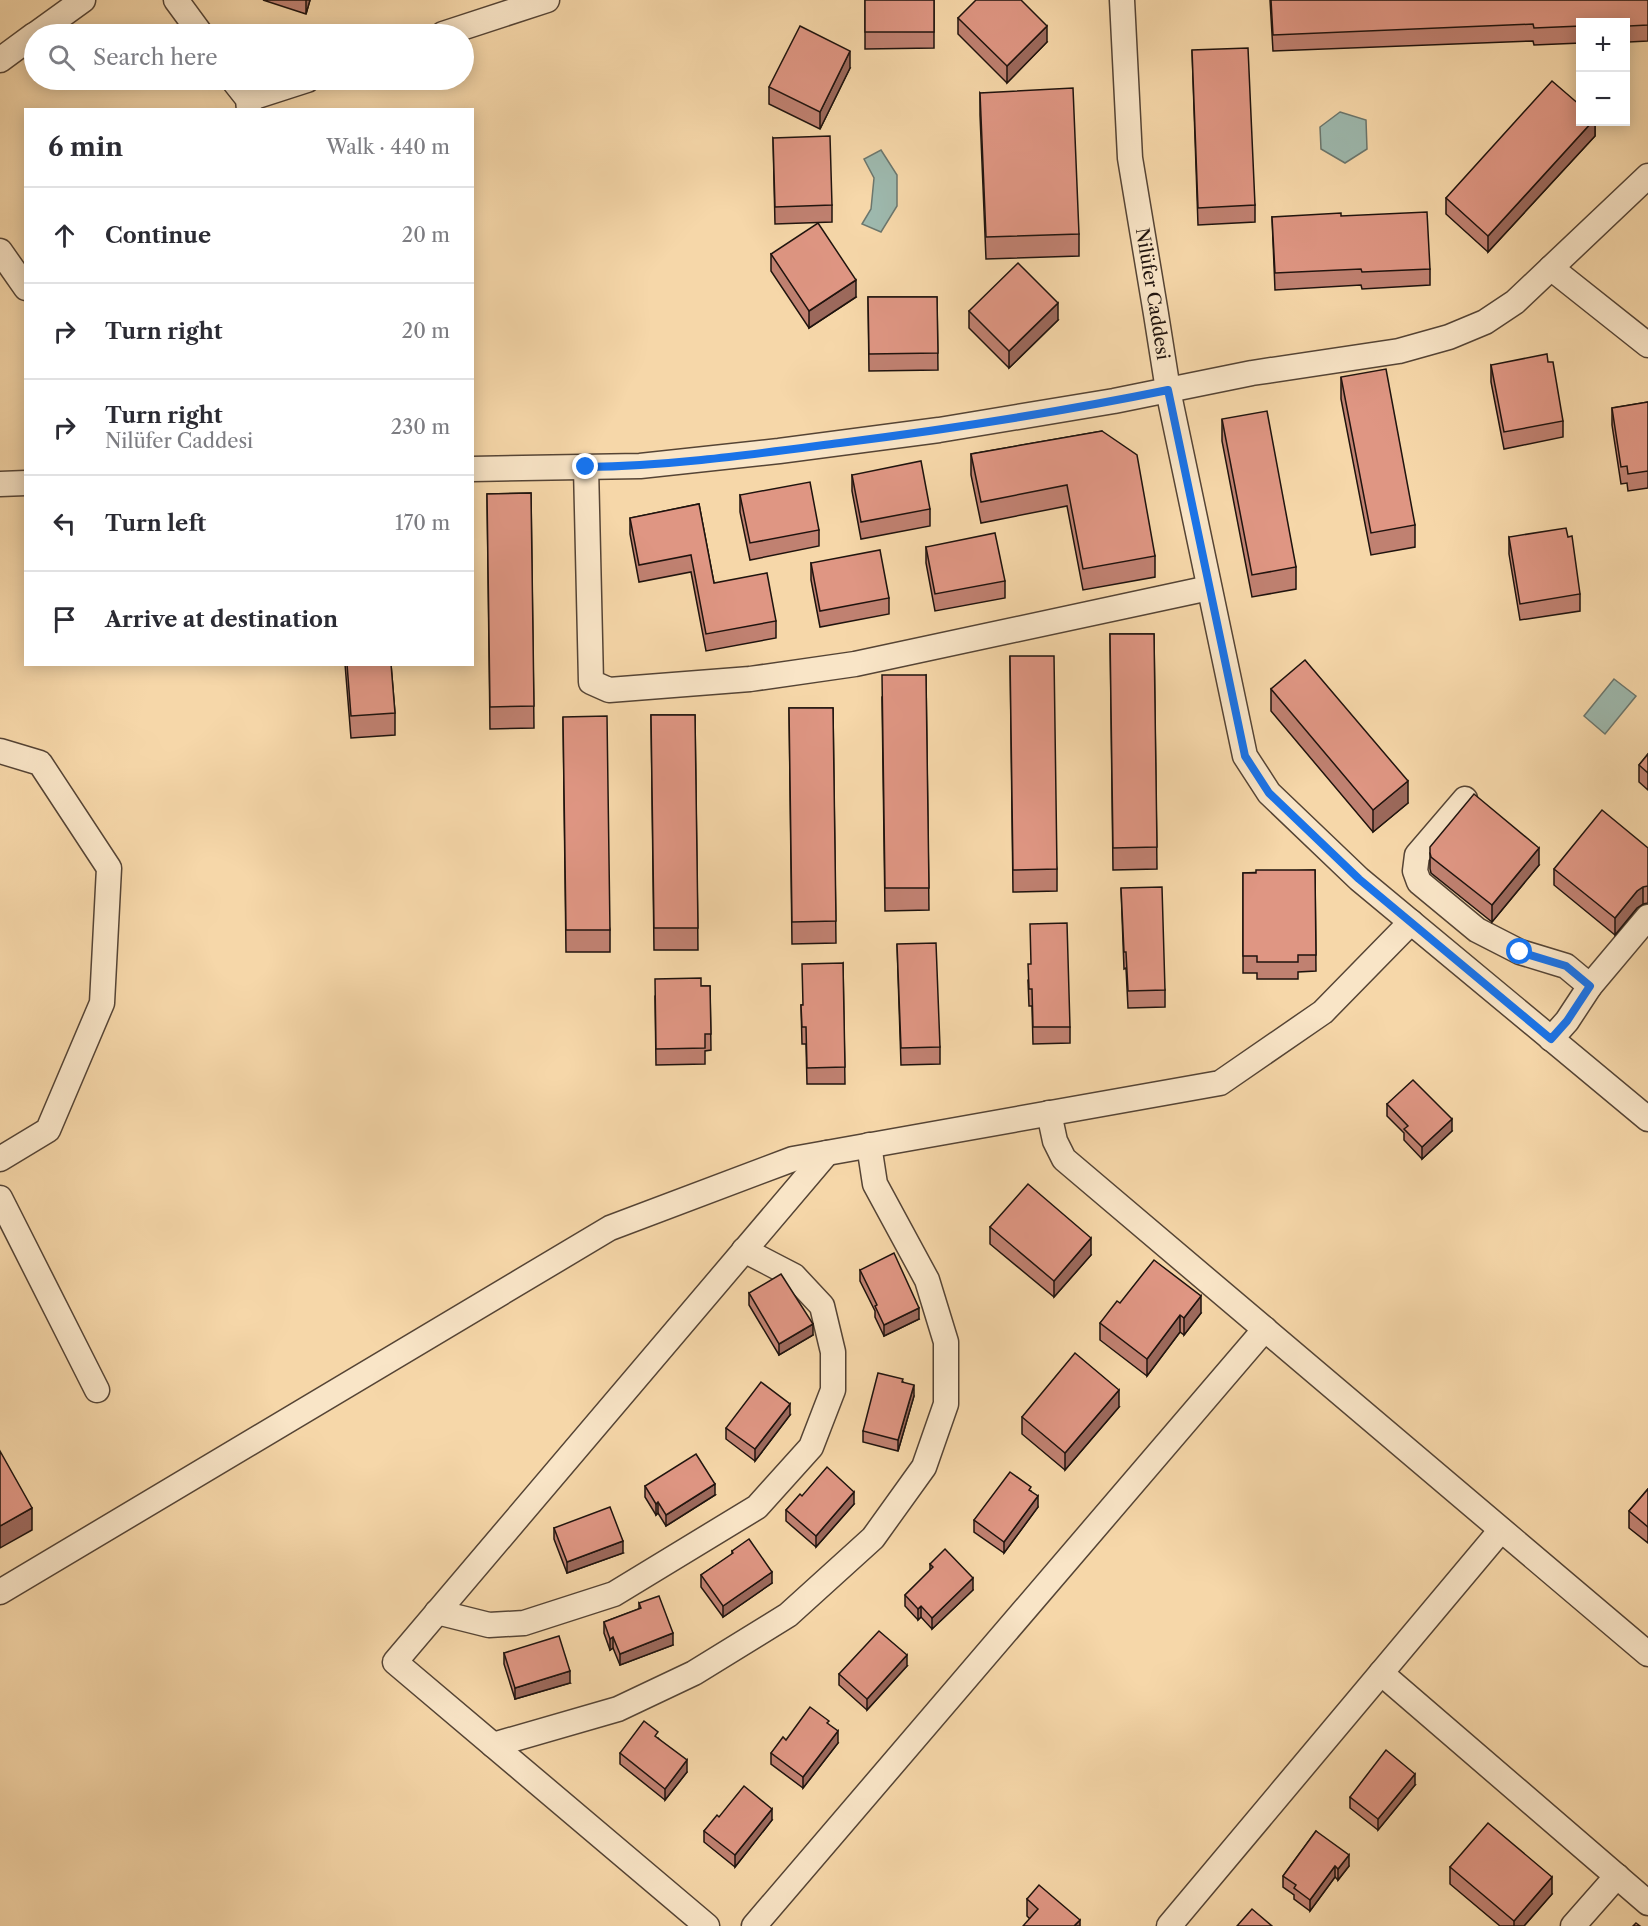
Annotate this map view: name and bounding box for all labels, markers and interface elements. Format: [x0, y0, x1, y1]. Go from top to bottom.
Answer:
map controls [1576, 18, 1630, 126]
button: + [1576, 18, 1630, 72]
search box [24, 24, 474, 90]
icon: search [45, 41, 78, 74]
text: Search here [93, 44, 218, 71]
button: − [1576, 72, 1630, 126]
text: 6 min [48, 131, 123, 163]
text: Walk · 440 m [326, 135, 450, 159]
icon: ahead [48, 219, 81, 252]
text: Continue [105, 222, 211, 249]
text: 20 m [402, 223, 450, 247]
street label: Nilüfer Caddesi [1131, 226, 1174, 362]
icon: right [48, 315, 81, 348]
text: Turn right [105, 318, 223, 345]
text: 20 m [402, 319, 450, 343]
text: Turn right [105, 402, 223, 429]
icon: right [48, 411, 81, 444]
text: 230 m [391, 415, 450, 439]
text: Nilüfer Caddesi [105, 429, 253, 453]
route end [572, 453, 598, 479]
icon: left [48, 507, 81, 540]
text: Turn left [105, 510, 206, 537]
text: 170 m [395, 511, 450, 535]
icon: arrive [48, 603, 81, 636]
text: Arrive at destination [105, 606, 338, 633]
route start [1506, 938, 1532, 964]

